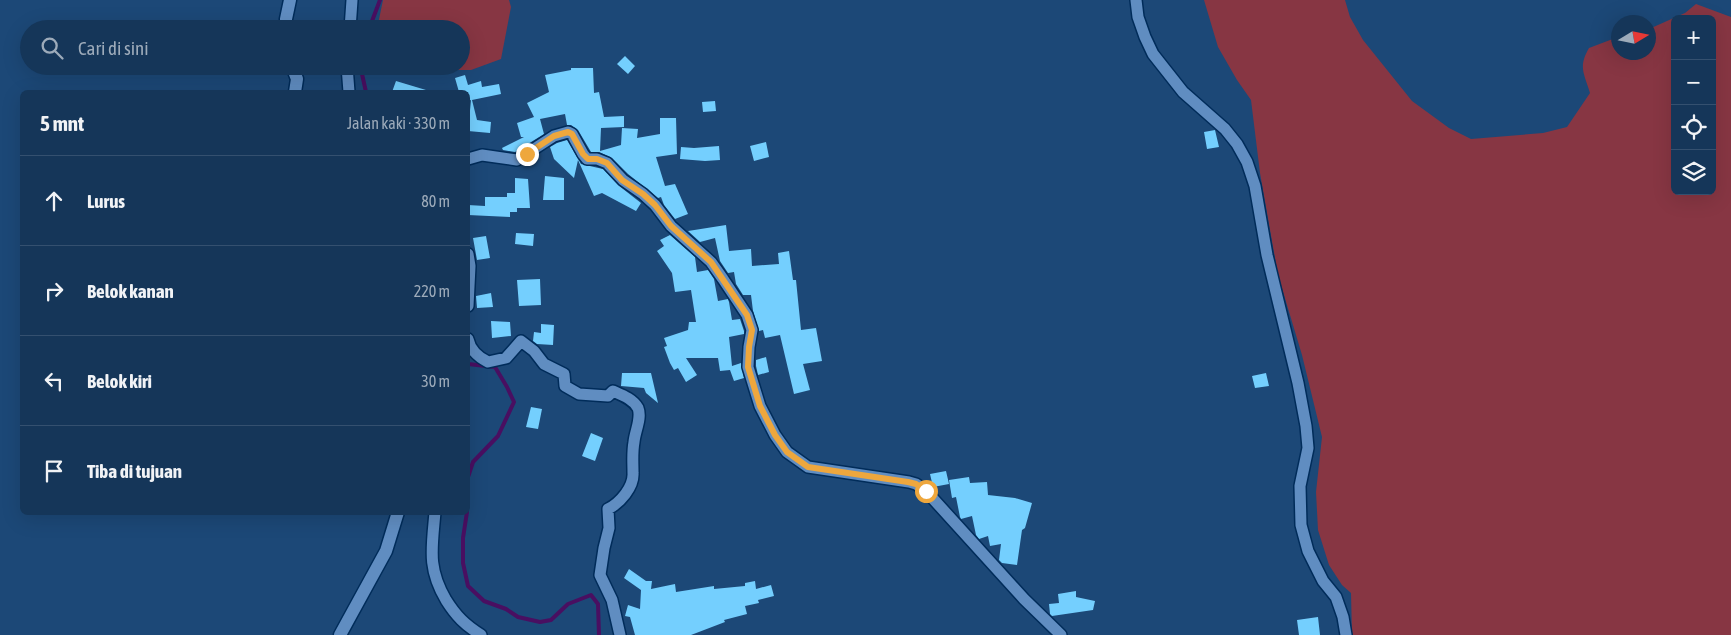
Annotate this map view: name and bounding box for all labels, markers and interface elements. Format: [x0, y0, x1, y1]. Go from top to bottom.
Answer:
north arrow [1611, 15, 1656, 60]
map controls [1671, 15, 1716, 195]
button: + [1671, 15, 1716, 60]
search box [20, 20, 470, 75]
icon: search [38, 34, 66, 62]
text: Cari di sini [78, 37, 149, 59]
button: − [1671, 60, 1716, 105]
button: locate [1671, 105, 1716, 150]
text: 5 mnt [40, 111, 84, 135]
text: Jalan kaki · 330 m [347, 114, 450, 132]
route end [516, 143, 539, 166]
button: layers [1671, 150, 1716, 195]
icon: ahead [40, 187, 68, 215]
text: Lurus [87, 190, 125, 212]
text: 80 m [421, 192, 450, 210]
icon: right [40, 277, 68, 305]
text: Belok kanan [87, 280, 174, 302]
text: 220 m [414, 282, 450, 300]
icon: left [40, 367, 68, 395]
text: Belok kiri [87, 370, 152, 392]
text: 30 m [421, 372, 450, 390]
icon: arrive [40, 457, 68, 485]
text: Tiba di tujuan [87, 460, 182, 482]
route start [915, 480, 938, 503]

